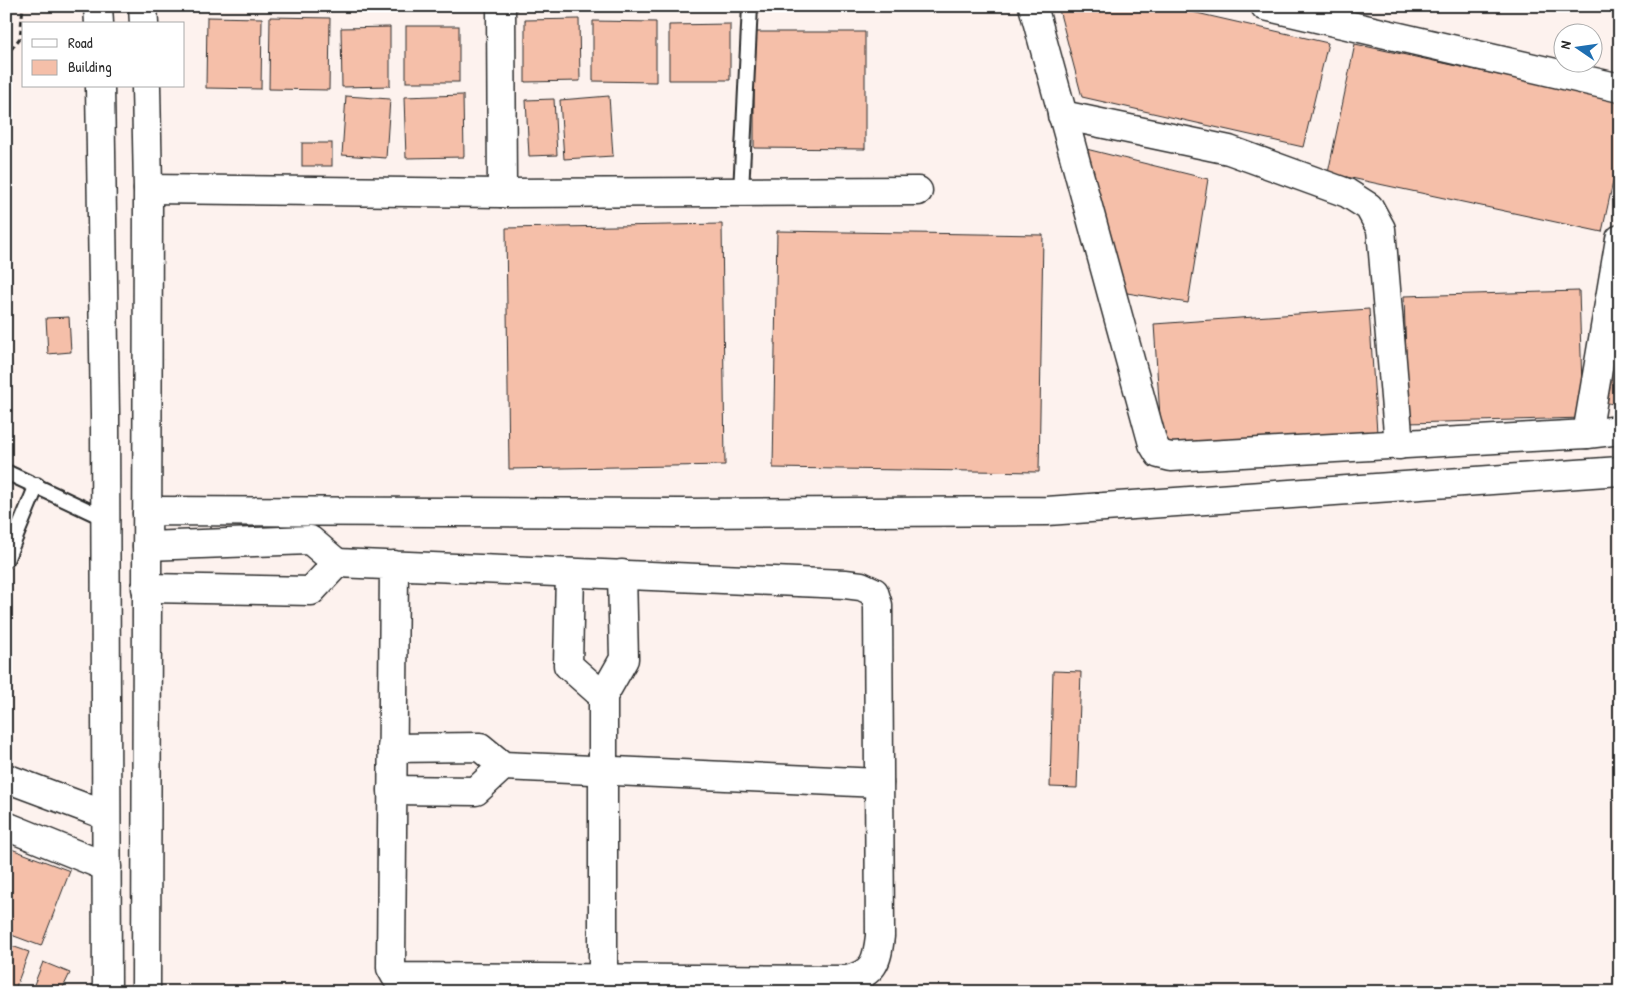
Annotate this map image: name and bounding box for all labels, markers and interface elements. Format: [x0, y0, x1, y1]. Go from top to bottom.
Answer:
legend [22, 22, 185, 88]
north arrow [1554, 22, 1604, 72]
text: Road [68, 32, 93, 53]
text: N [1555, 39, 1575, 51]
text: Building [68, 56, 112, 77]

